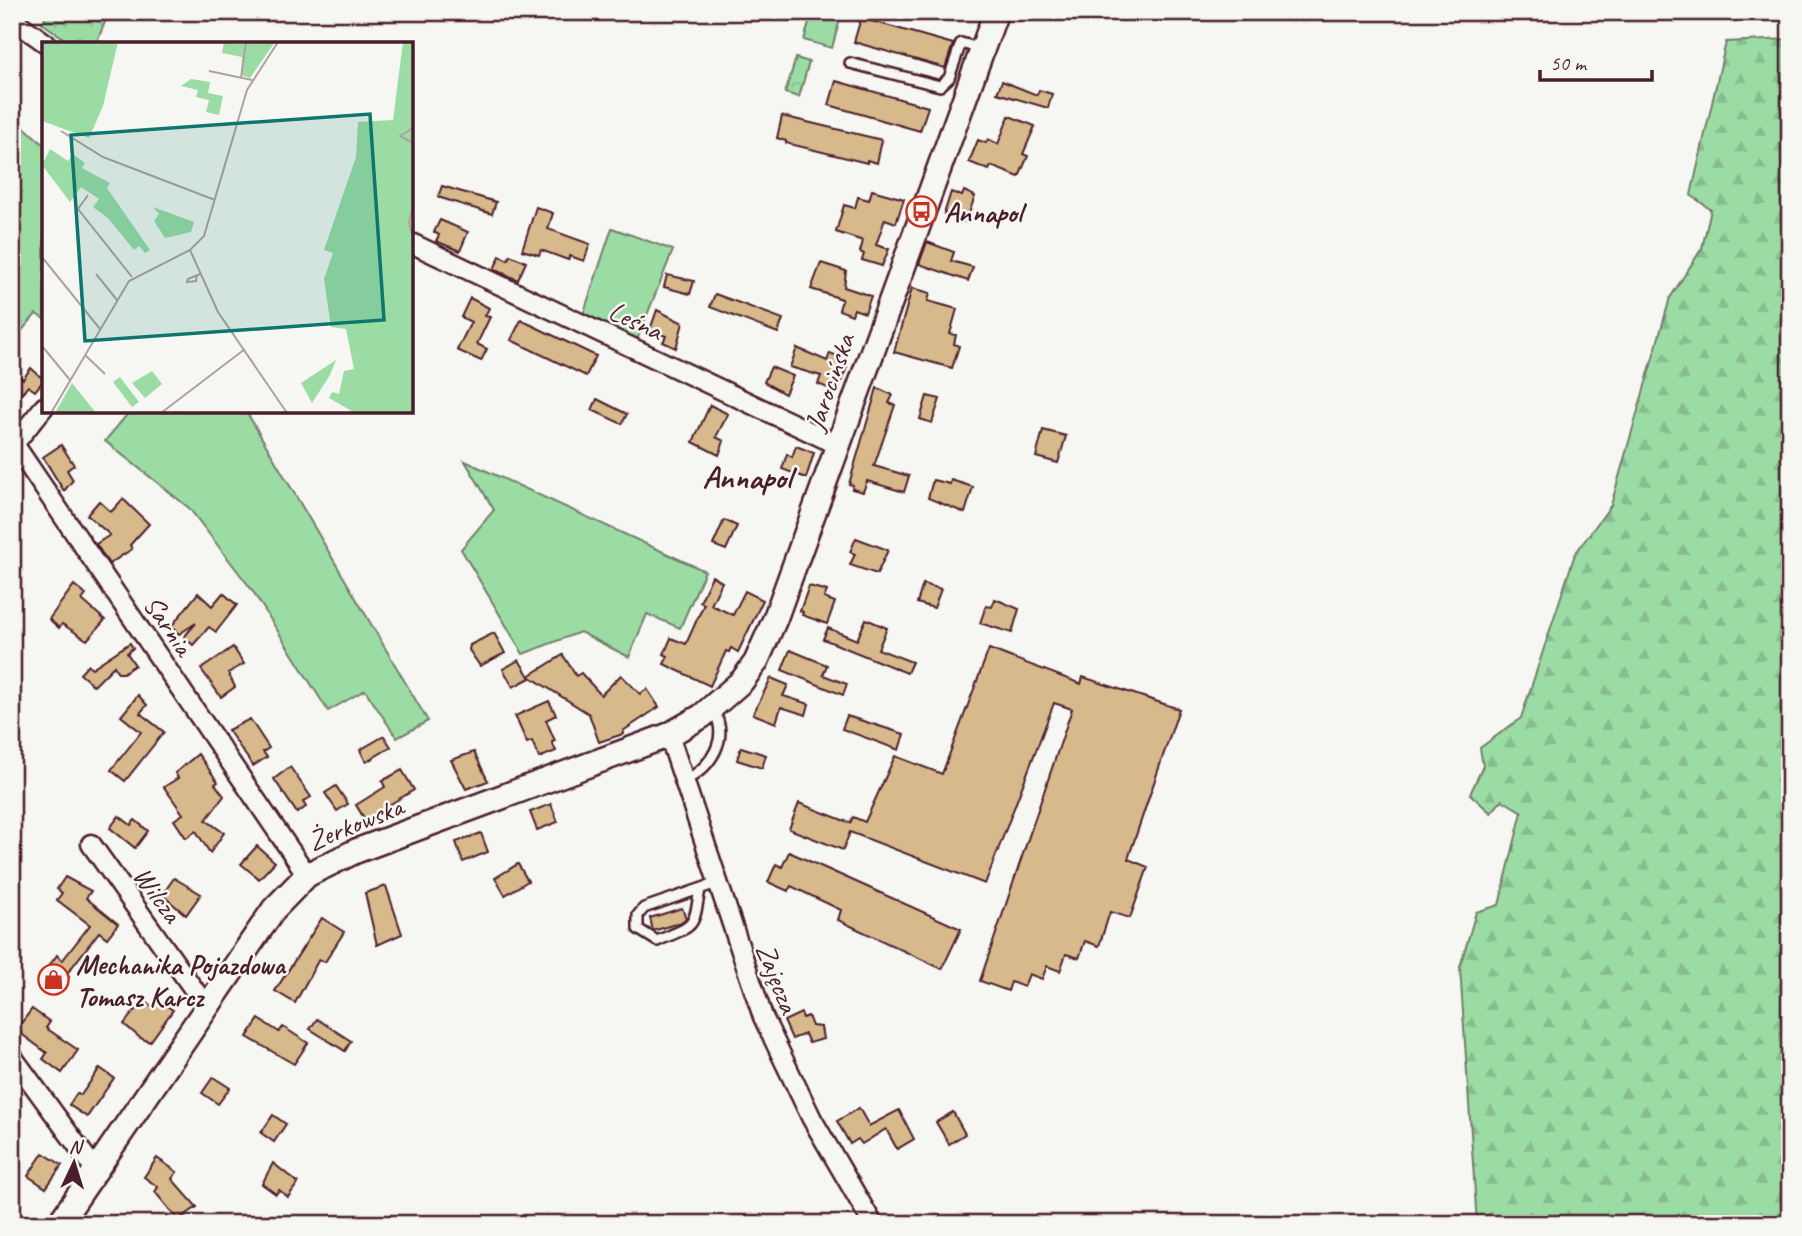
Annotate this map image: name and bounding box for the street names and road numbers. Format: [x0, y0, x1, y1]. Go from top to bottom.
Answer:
street label: Leśna [603, 293, 670, 349]
street label: Jarocińska [796, 327, 863, 437]
street label: Sarnia [136, 589, 203, 664]
street label: Żerkowska [302, 788, 410, 858]
street label: Wilcza [126, 859, 191, 931]
street label: Zajęcza [748, 938, 807, 1020]

